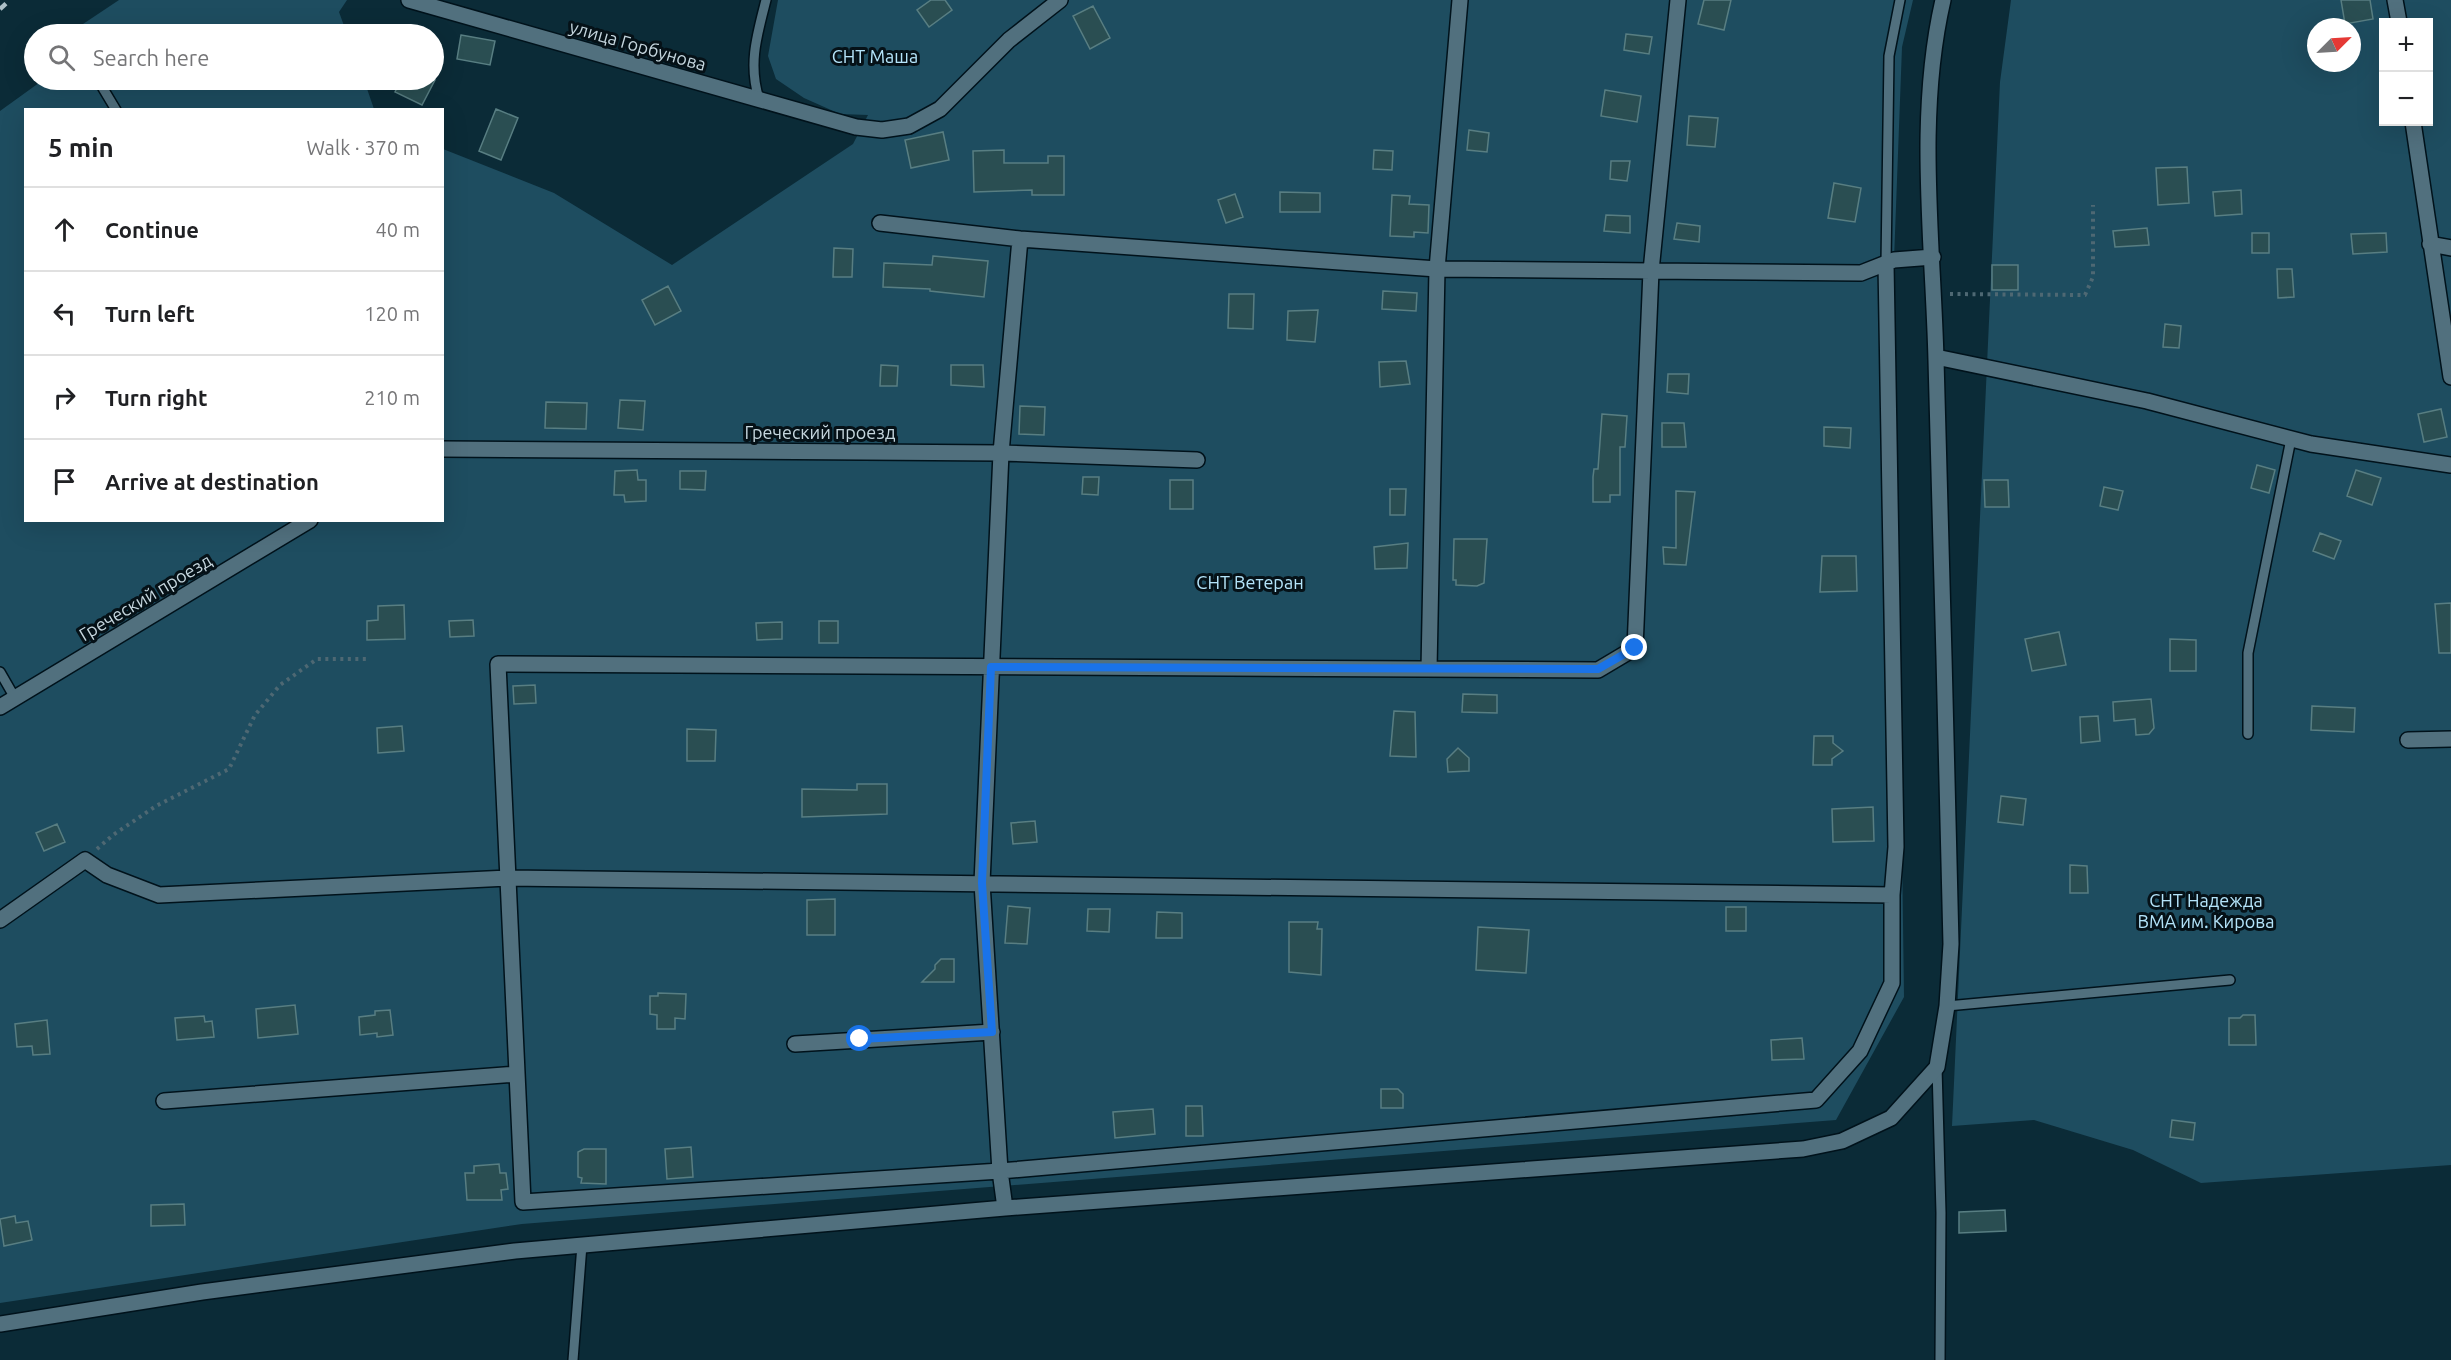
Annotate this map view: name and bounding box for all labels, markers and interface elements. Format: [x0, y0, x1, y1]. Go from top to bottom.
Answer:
street label: улица Горбунова [567, 16, 709, 74]
north arrow [2307, 18, 2361, 72]
map controls [2379, 18, 2433, 126]
button: + [2379, 18, 2433, 72]
search box [24, 24, 444, 90]
icon: search [45, 41, 78, 74]
text: Search here [93, 45, 209, 70]
park label: СНТ Маша [832, 46, 918, 66]
button: − [2379, 72, 2433, 126]
text: 5 min [48, 133, 114, 162]
text: Walk · 370 m [307, 136, 420, 159]
icon: ahead [48, 213, 81, 246]
text: Continue [105, 217, 199, 242]
text: 40 m [376, 218, 420, 241]
icon: left [48, 297, 81, 330]
text: Turn left [105, 301, 195, 326]
text: 120 m [364, 302, 420, 325]
icon: right [48, 381, 81, 414]
text: Turn right [105, 385, 207, 410]
text: 210 m [364, 386, 420, 409]
street label: Греческий проезд [745, 422, 896, 442]
icon: arrive [48, 465, 81, 498]
text: Arrive at destination [105, 469, 319, 494]
street label: Греческий проезд [75, 549, 215, 644]
park label: СНТ Ветеран [1196, 572, 1304, 592]
route end [1621, 634, 1647, 660]
park label: СНТ Надежда ВМА им. Кирова [2137, 890, 2275, 931]
route start [846, 1025, 872, 1051]

